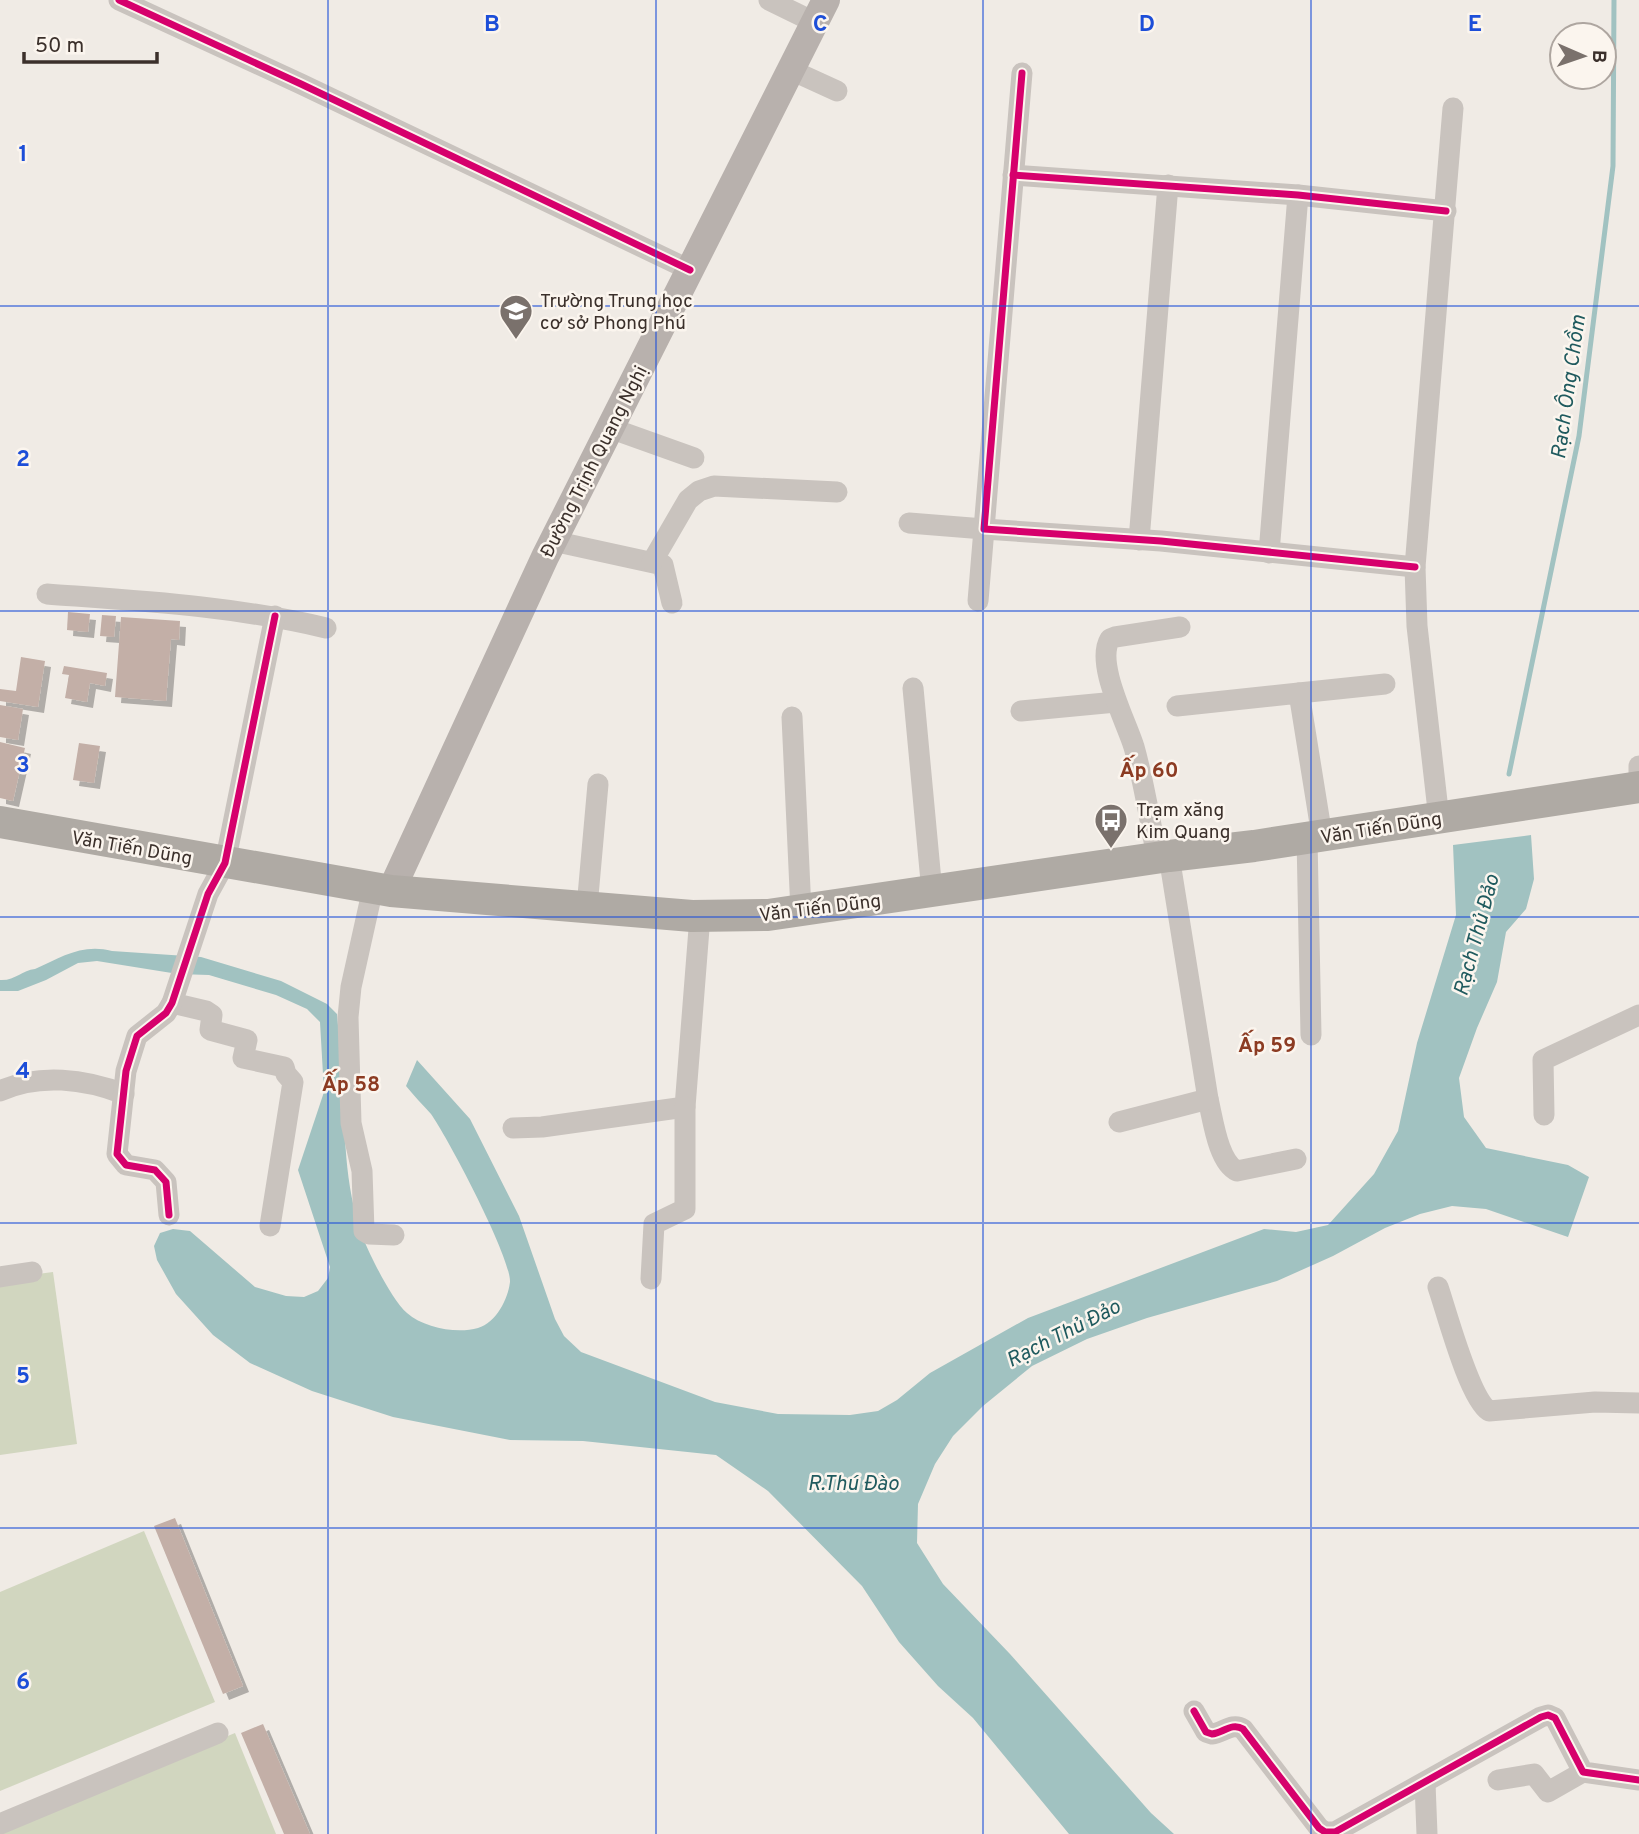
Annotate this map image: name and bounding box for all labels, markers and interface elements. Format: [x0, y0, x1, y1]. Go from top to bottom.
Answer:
text: B [484, 11, 500, 40]
text: C [813, 11, 827, 40]
text: D [1139, 11, 1155, 40]
text: E [1468, 11, 1482, 40]
scale bar [24, 21, 158, 65]
north arrow [1548, 21, 1618, 91]
text: 50 m [35, 33, 84, 60]
text: B [1586, 50, 1610, 64]
text: 1 [18, 141, 28, 170]
place label: Trường Trung học cơ sở Phong Phú [540, 290, 693, 336]
school or university icon: Trường Trung học cơ sở Phong Phú [497, 292, 535, 341]
water label: Rạch Ông Chồm [1545, 312, 1593, 461]
street label: Đường Trịnh Quang Nghị [536, 362, 654, 562]
text: 2 [16, 446, 30, 475]
text: 3 [16, 752, 30, 781]
district label: Ấp 60 [1119, 754, 1179, 785]
place label: Trạm xăng Kim Quang [1136, 799, 1231, 845]
bus stop icon: Trạm xăng Kim Quang [1092, 801, 1130, 850]
street label: Văn Tiến Dũng [1319, 808, 1444, 850]
street label: Văn Tiến Dũng [69, 827, 194, 871]
water label: Rạch Thủ Đảo [1448, 871, 1507, 999]
street label: Văn Tiến Dũng [758, 890, 883, 928]
district label: Ấp 59 [1238, 1029, 1296, 1060]
text: 4 [16, 1058, 30, 1087]
district label: Ấp 58 [322, 1068, 380, 1099]
water label: Rạch Thủ Đảo [1002, 1294, 1126, 1375]
text: 5 [16, 1363, 30, 1392]
water label: R.Thú Đào [807, 1471, 899, 1498]
text: 6 [16, 1669, 30, 1698]

